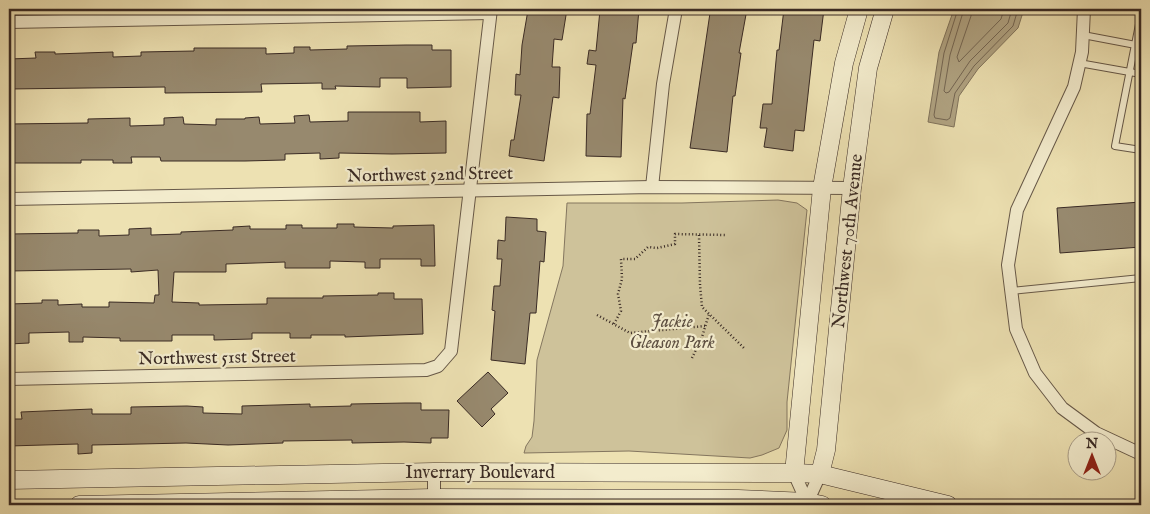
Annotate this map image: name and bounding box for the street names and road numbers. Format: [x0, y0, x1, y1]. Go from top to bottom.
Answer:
street label: Northwest 70th Avenue [828, 153, 869, 329]
street label: Northwest 52nd Street [347, 163, 513, 188]
street label: Northwest 51st Street [138, 346, 296, 371]
street label: Inverrary Boulevard [405, 462, 555, 485]

